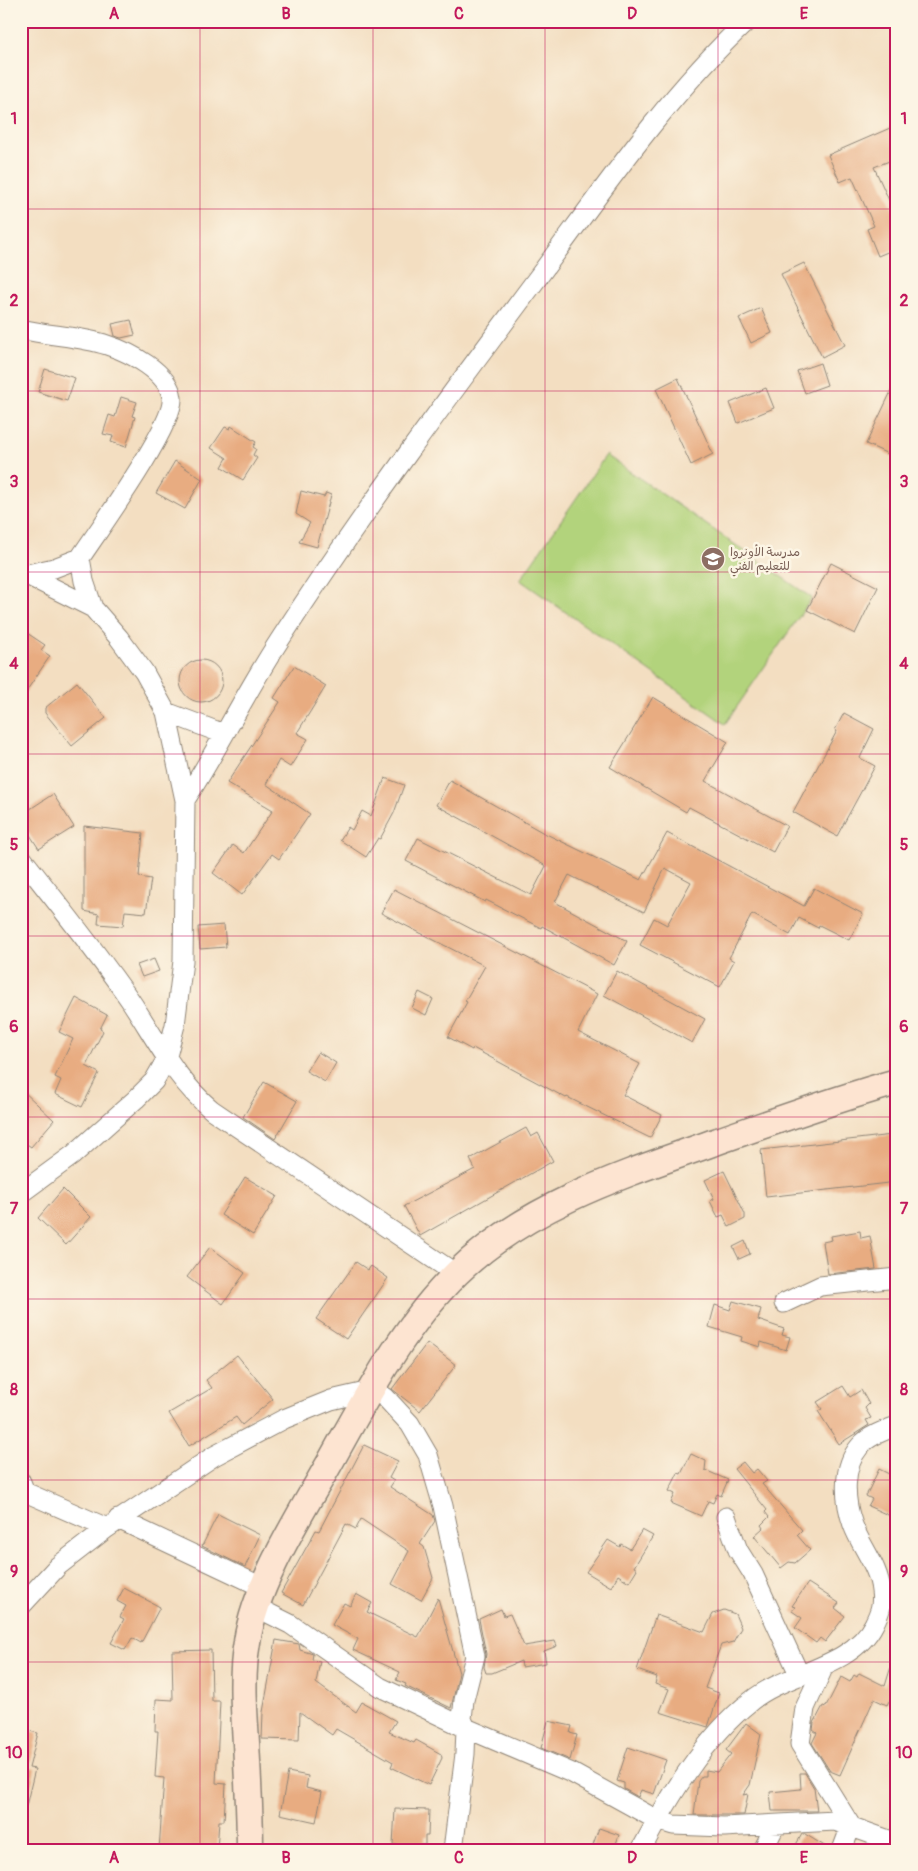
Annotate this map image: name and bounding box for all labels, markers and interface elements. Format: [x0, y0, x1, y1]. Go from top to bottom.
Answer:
text: A [109, 4, 120, 24]
text: B [281, 4, 291, 24]
text: C [454, 4, 464, 24]
text: D [627, 4, 637, 24]
text: E [800, 4, 809, 24]
text: 1 [11, 109, 17, 129]
text: 1 [901, 109, 907, 129]
text: 2 [10, 291, 19, 311]
text: 2 [900, 291, 909, 311]
text: 3 [10, 472, 19, 492]
text: 3 [900, 472, 909, 492]
place label: مدرسة الأونروا للتعليم الفني [730, 544, 800, 577]
school or university icon: مدرسة الأونروا للتعليم الفني [700, 546, 726, 572]
text: 4 [9, 654, 19, 674]
text: 4 [899, 654, 909, 674]
text: 5 [10, 835, 19, 855]
text: 5 [900, 835, 909, 855]
text: 6 [9, 1017, 19, 1037]
text: 6 [899, 1017, 909, 1037]
text: 7 [10, 1199, 19, 1219]
text: 7 [900, 1199, 909, 1219]
text: 8 [10, 1380, 18, 1400]
text: 8 [900, 1380, 908, 1400]
text: 9 [10, 1562, 18, 1582]
text: 9 [900, 1562, 908, 1582]
text: 10 [5, 1743, 23, 1763]
text: 10 [895, 1743, 913, 1763]
text: A [109, 1848, 120, 1868]
text: B [281, 1848, 291, 1868]
text: C [454, 1848, 464, 1868]
text: D [627, 1848, 637, 1868]
text: E [800, 1848, 809, 1868]

